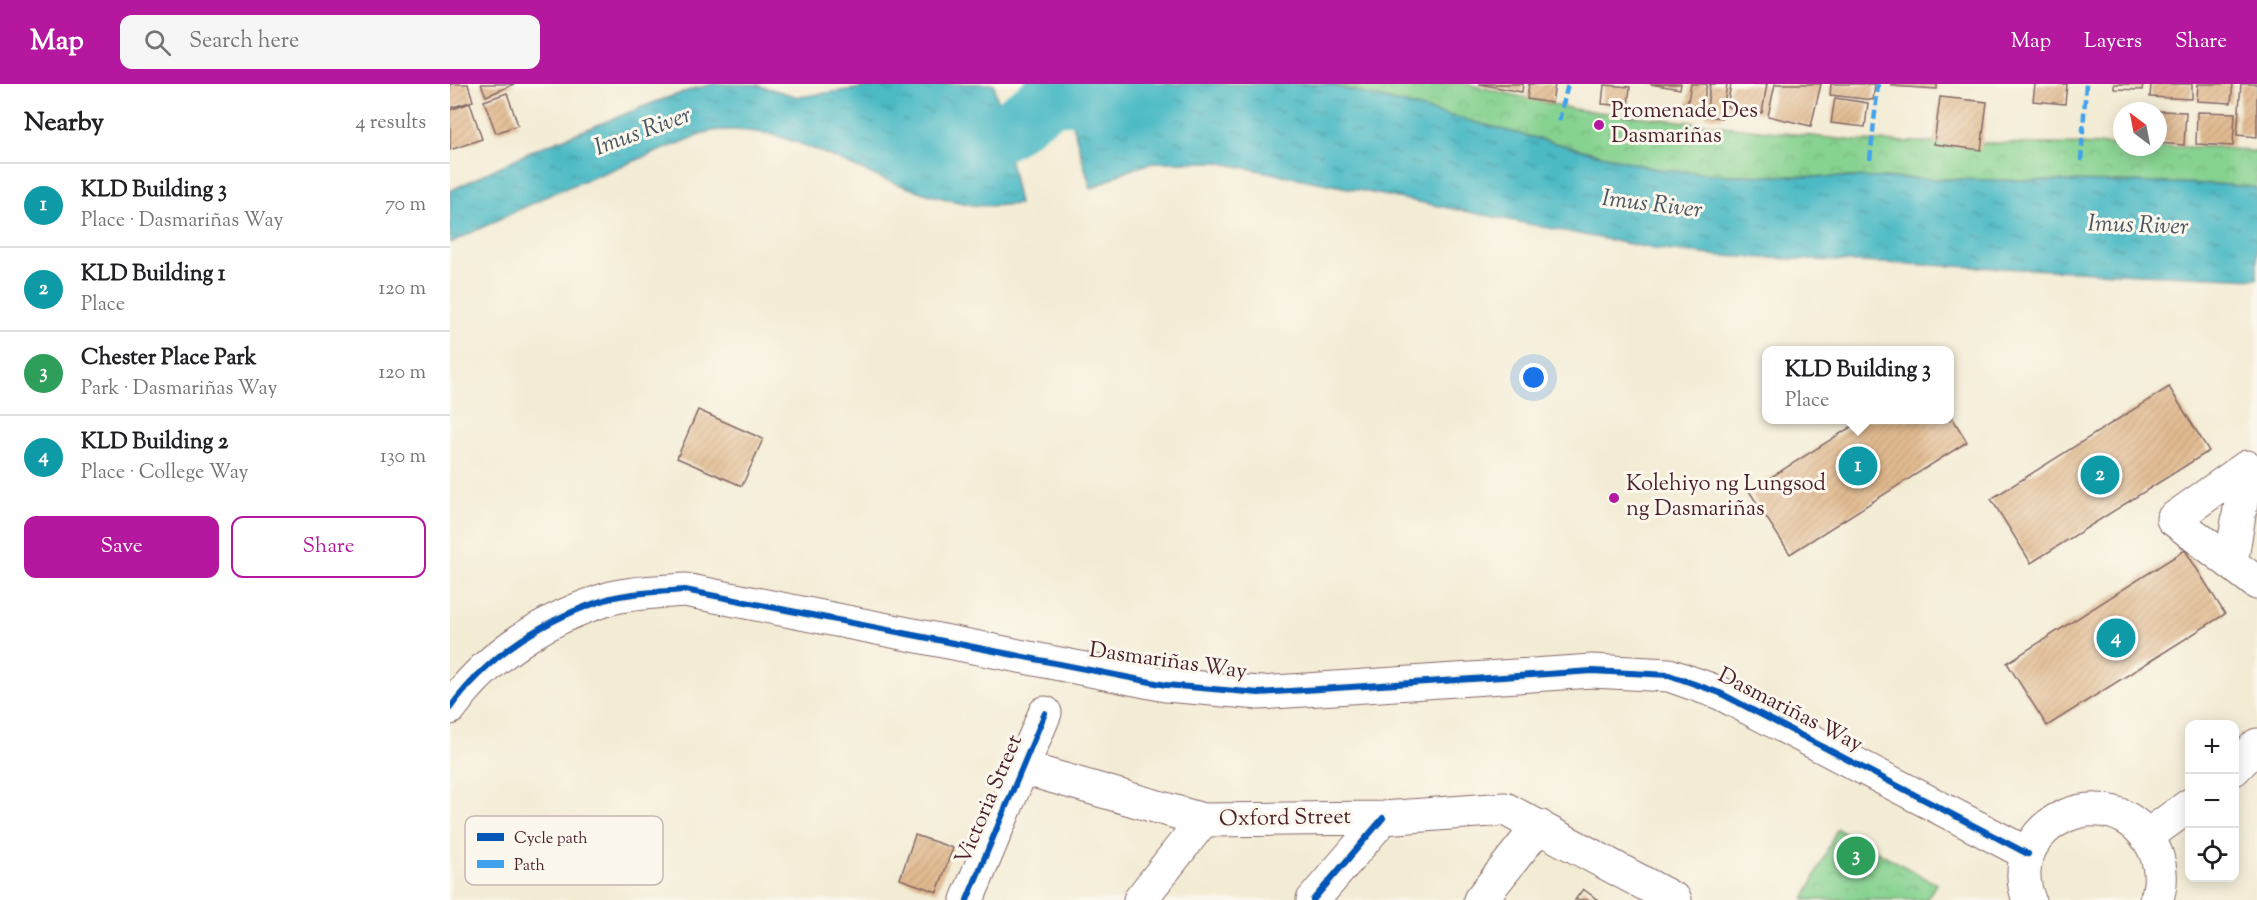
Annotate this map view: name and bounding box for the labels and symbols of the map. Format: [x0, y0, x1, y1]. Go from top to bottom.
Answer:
place label: Promenade Des Dasmariñas [1611, 96, 1758, 153]
water label: Imus River [590, 99, 697, 165]
north arrow [2113, 102, 2167, 156]
marker: Promenade Des Dasmariñas [1592, 118, 1606, 132]
water label: Imus River [1600, 182, 1705, 228]
water label: Imus River [2087, 207, 2190, 245]
your location [1519, 363, 1548, 392]
pin: 1 [1838, 444, 1878, 488]
pin: 2 [2080, 452, 2120, 498]
place label: Kolehiyo ng Lungsod ng Dasmariñas [1626, 469, 1826, 526]
marker: Kolehiyo ng Lungsod ng Dasmariñas [1607, 491, 1621, 505]
pin: 4 [2096, 616, 2136, 660]
street label: Dasmariñas Way [1087, 635, 1249, 689]
street label: Dasmariñas Way [1712, 661, 1868, 761]
street label: Victoria Street [948, 730, 1032, 870]
street label: Oxford Street [1219, 802, 1352, 836]
legend [465, 816, 663, 885]
text: Cycle path [514, 828, 588, 851]
pin: 3 [1836, 834, 1876, 878]
text: Path [514, 855, 545, 878]

